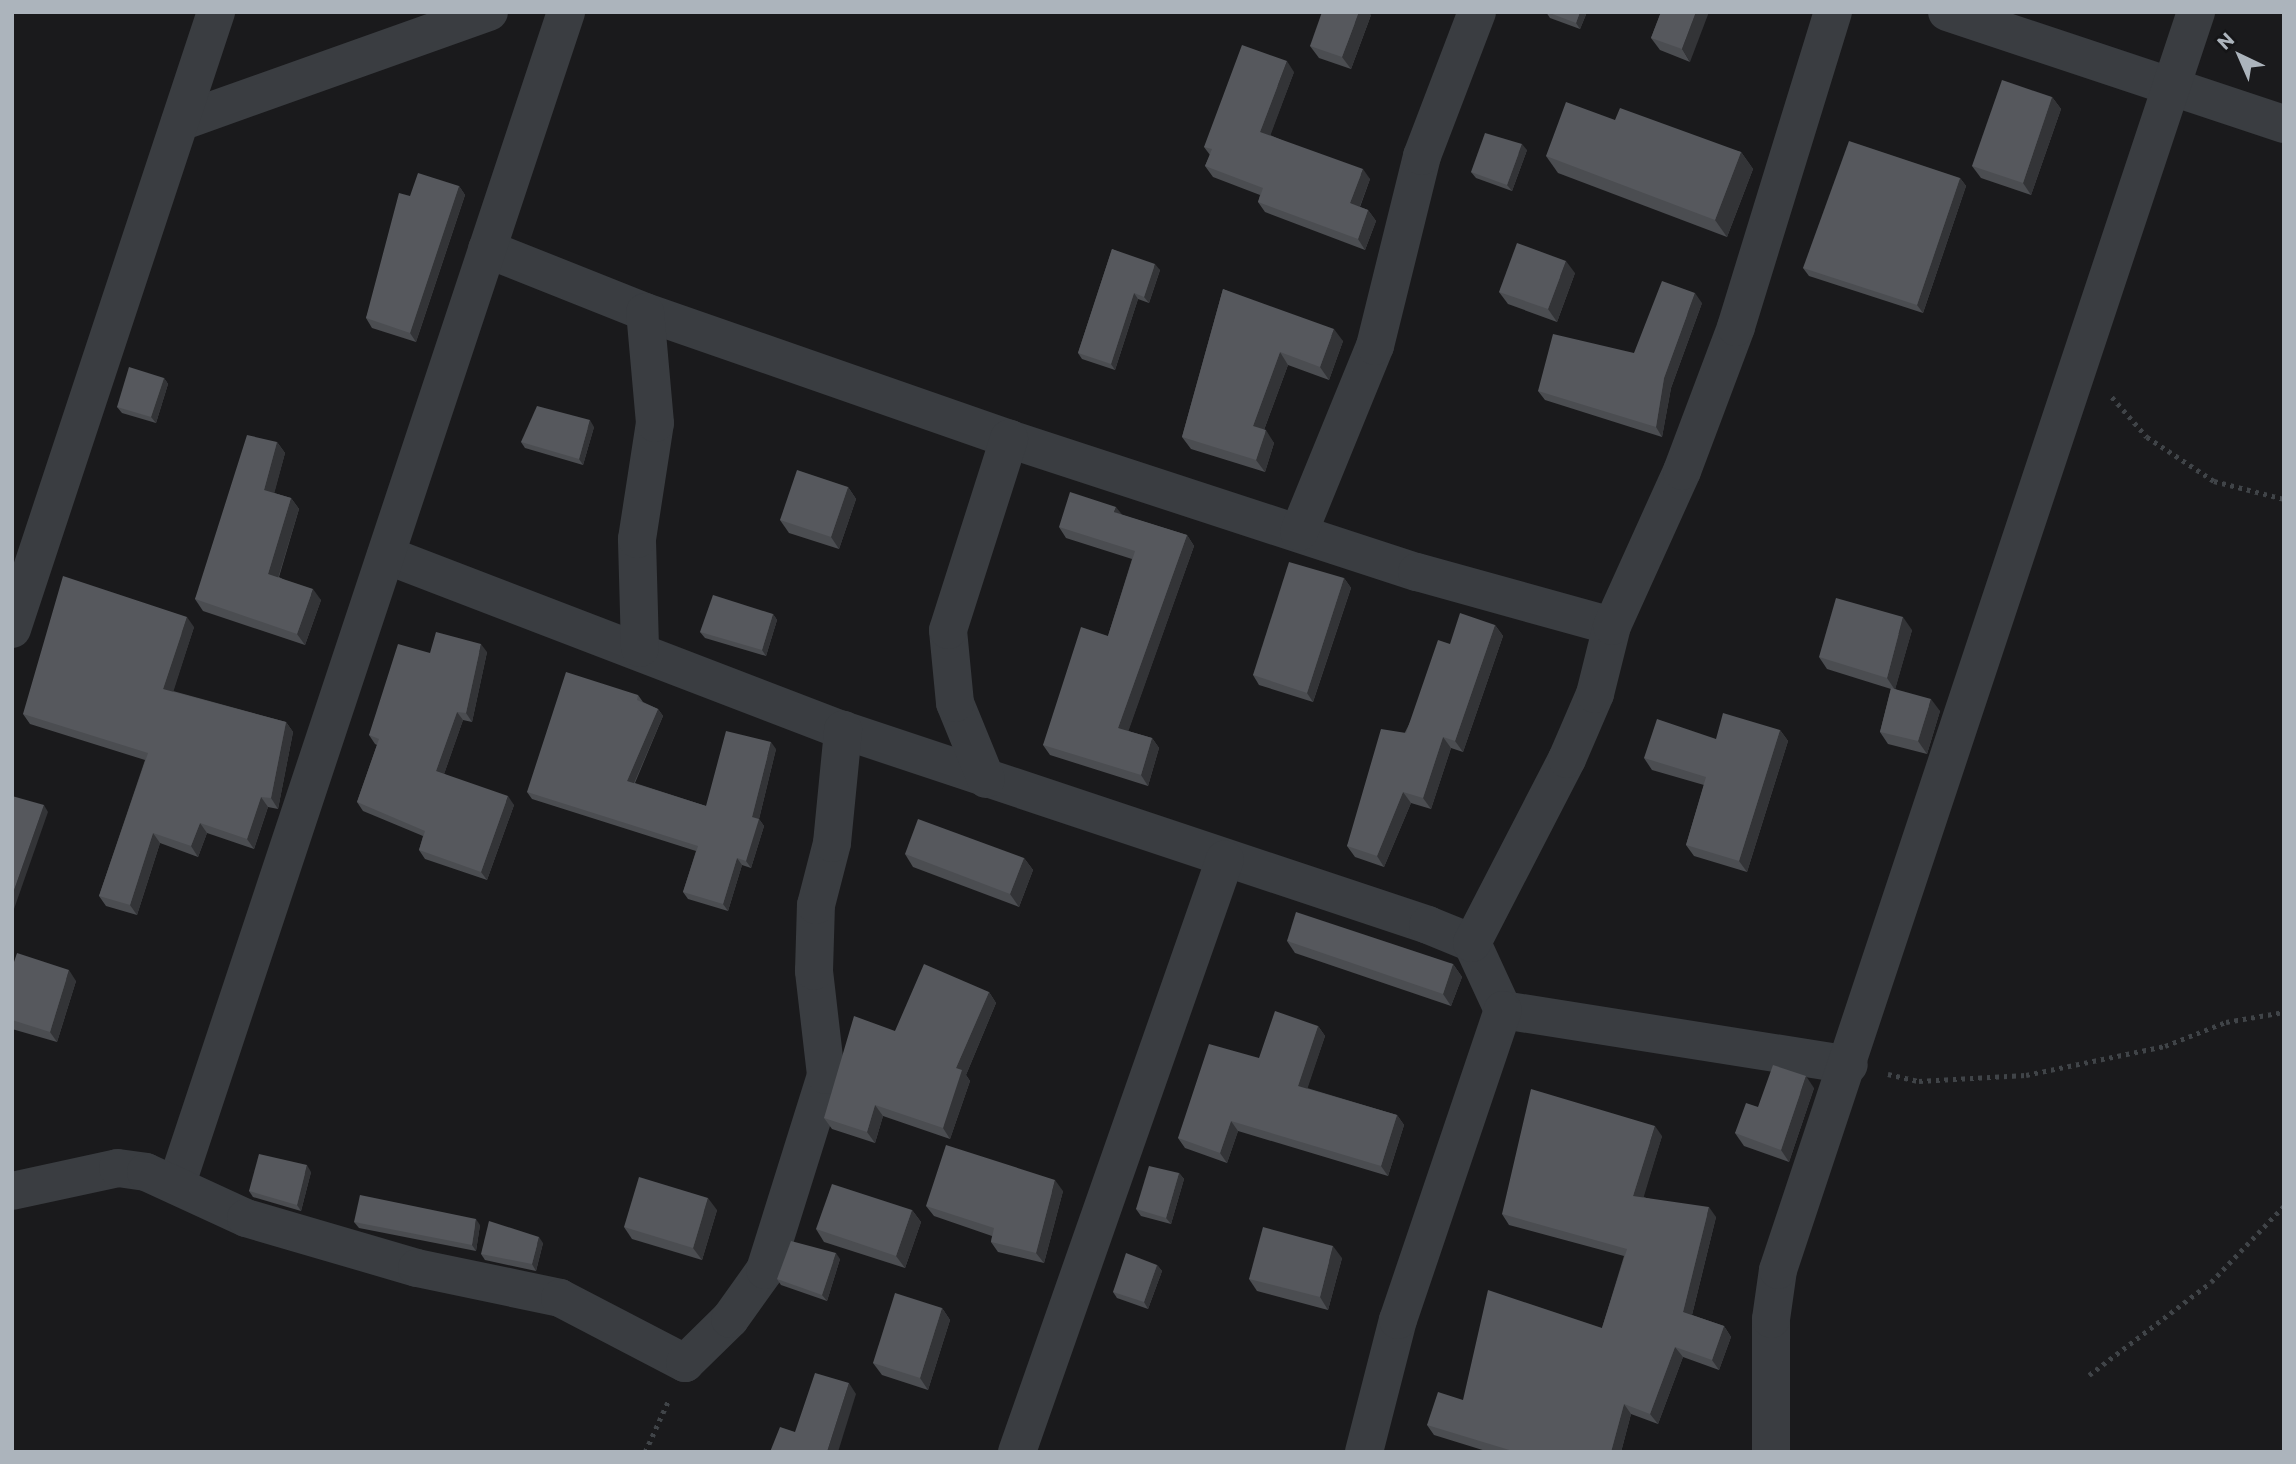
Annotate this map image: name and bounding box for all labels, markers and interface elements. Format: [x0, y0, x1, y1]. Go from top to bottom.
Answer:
north arrow [2205, 21, 2275, 91]
text: N [2212, 27, 2238, 54]

